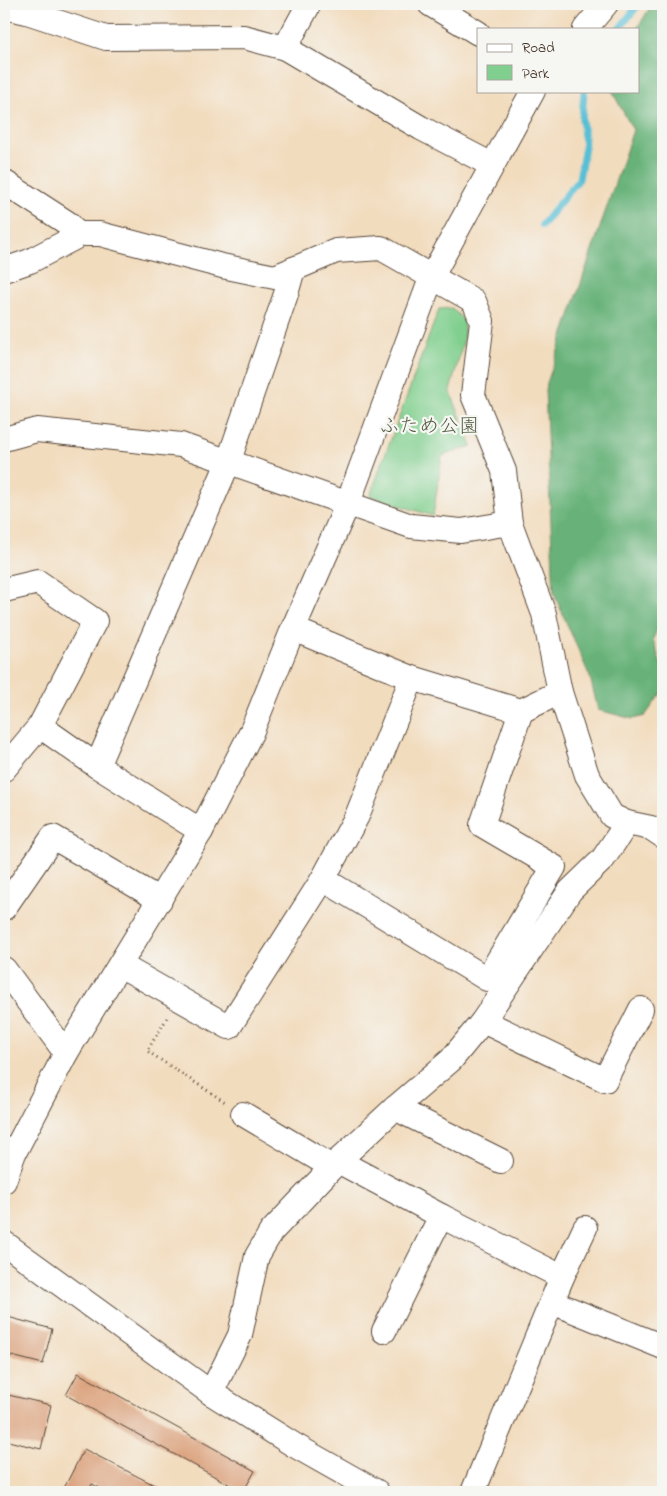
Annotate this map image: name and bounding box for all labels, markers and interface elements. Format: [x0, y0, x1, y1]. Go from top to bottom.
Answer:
legend [477, 28, 640, 92]
text: Road [522, 37, 555, 59]
text: Park [522, 63, 550, 85]
park label: ふため公園 [379, 413, 479, 442]

